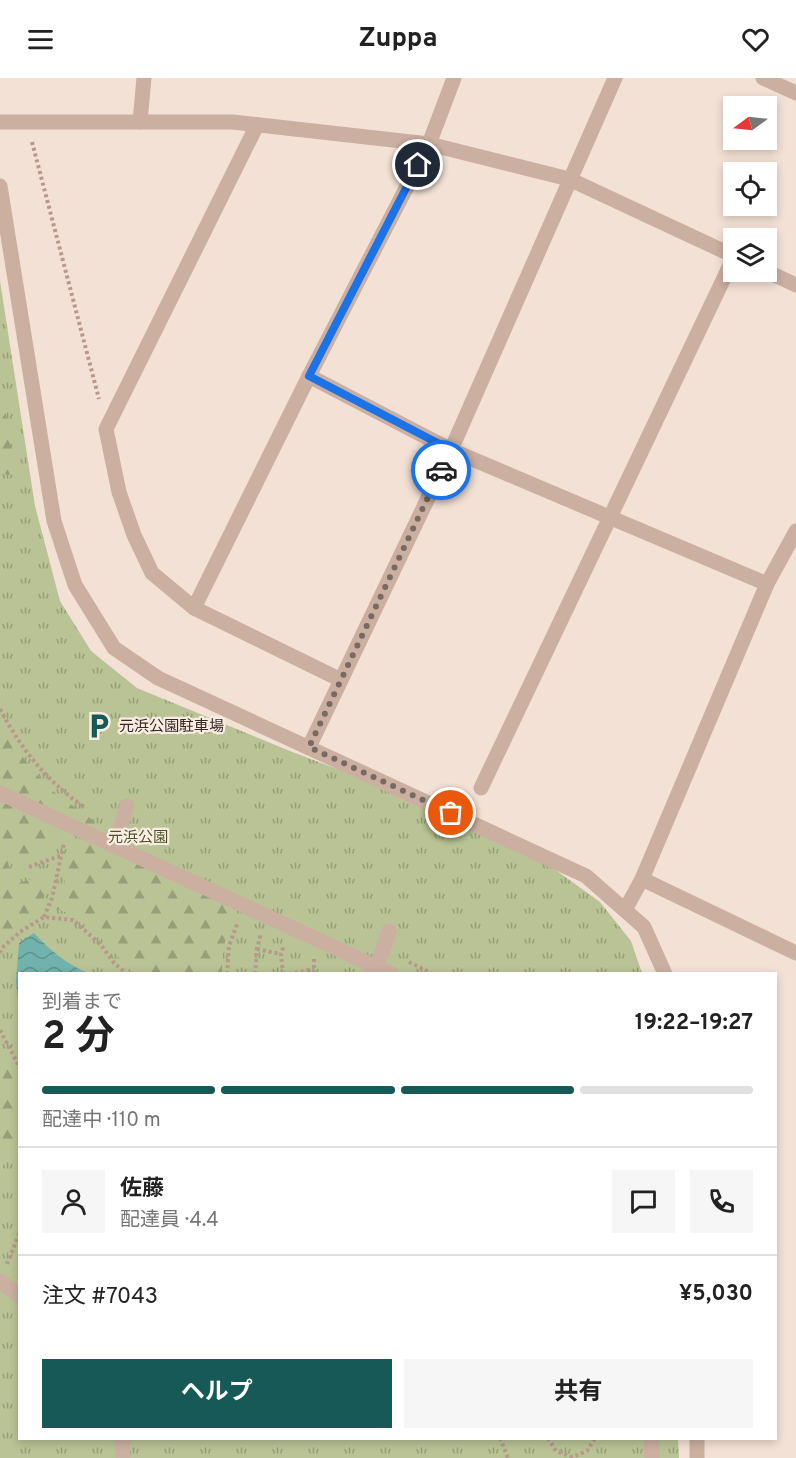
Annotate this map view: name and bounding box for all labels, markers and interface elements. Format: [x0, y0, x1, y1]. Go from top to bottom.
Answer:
text: Zuppa [358, 22, 438, 56]
icon: menu [24, 23, 57, 56]
icon: heart [739, 23, 772, 56]
north arrow [723, 96, 777, 150]
map controls [723, 96, 777, 282]
pin [392, 139, 443, 190]
icon: home [401, 148, 434, 181]
button: locate [723, 162, 777, 216]
button: layers [723, 228, 777, 282]
courier [411, 440, 471, 500]
icon: car [425, 454, 458, 487]
parking icon: 元浜公園駐車場 [84, 711, 114, 741]
place label: 元浜公園駐車場 [119, 718, 224, 737]
pin [425, 787, 476, 838]
icon: bag [434, 796, 467, 829]
park label: 元浜公園 [108, 829, 168, 848]
text: 到着まで [42, 990, 122, 1016]
text: 19:22–19:27 [635, 1010, 753, 1037]
text: 2 分 [42, 1014, 115, 1063]
text: 配達中 · 110 m [42, 1108, 161, 1134]
button: person [42, 1170, 105, 1233]
button: chat [612, 1170, 675, 1233]
button: phone [690, 1170, 753, 1233]
text: 佐藤 [120, 1176, 164, 1203]
text: 配達員 · 4.4 [120, 1208, 219, 1234]
text: ¥5,030 [679, 1281, 753, 1308]
text: 注文 #7043 [42, 1284, 158, 1311]
button: ヘルプ [42, 1359, 392, 1428]
button: 共有 [404, 1359, 753, 1428]

